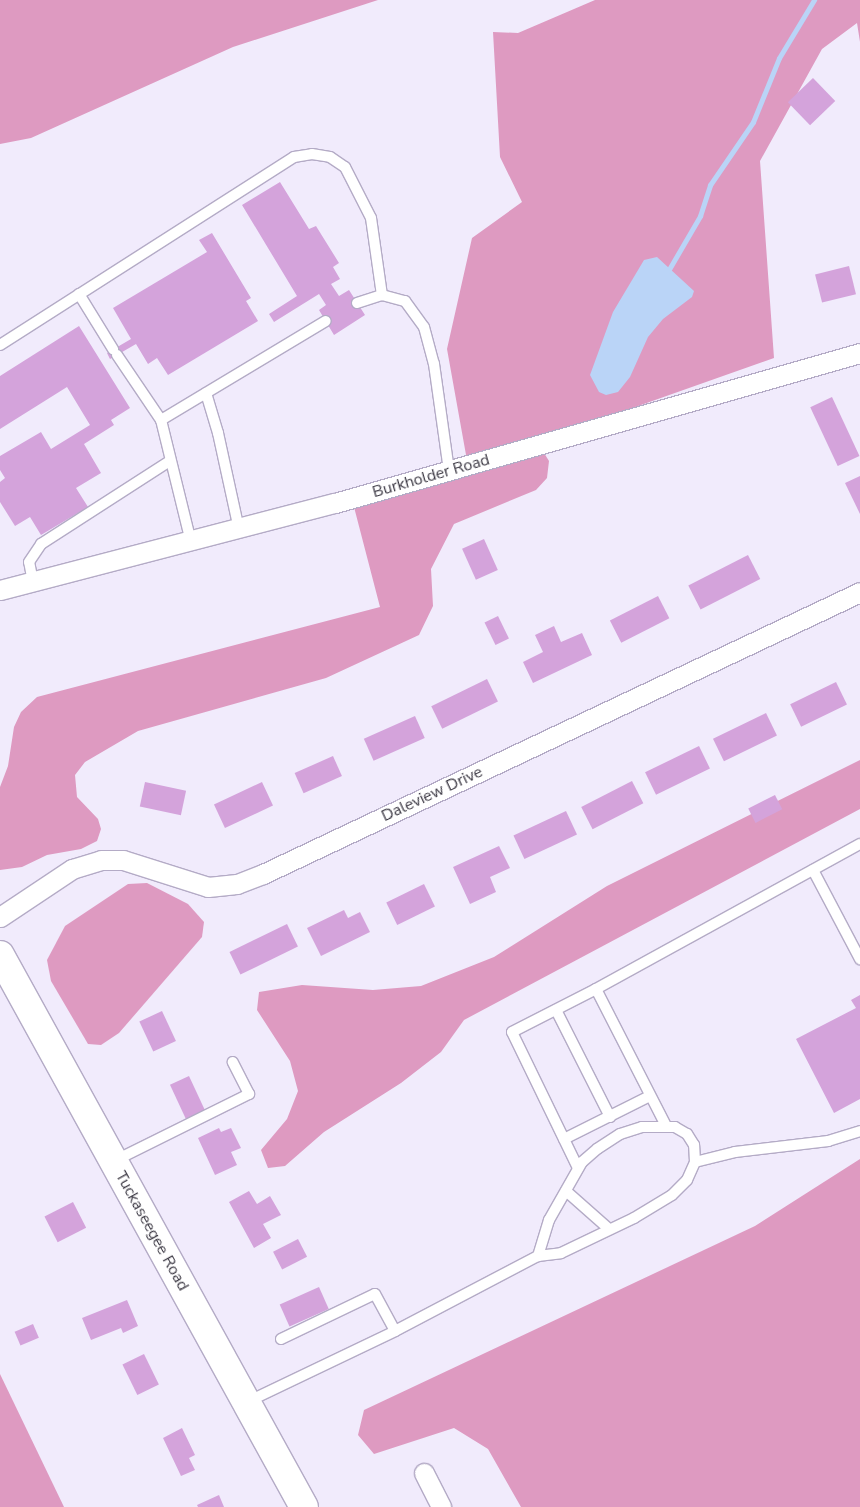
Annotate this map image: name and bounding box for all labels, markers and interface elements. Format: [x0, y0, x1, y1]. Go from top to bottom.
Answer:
street label: Burkholder Road [370, 450, 492, 502]
street label: Daleview Drive [378, 762, 486, 826]
street label: Tuckaseegee Road [111, 1168, 193, 1294]

